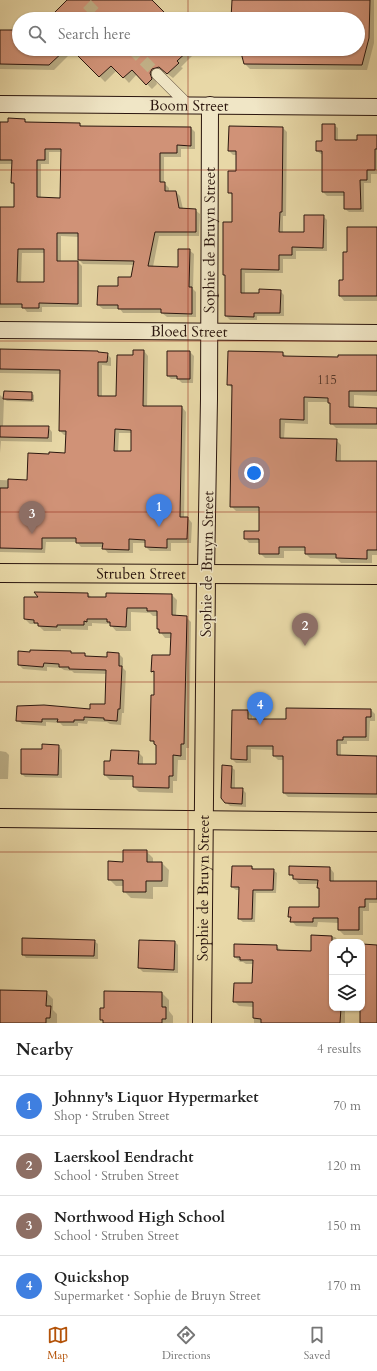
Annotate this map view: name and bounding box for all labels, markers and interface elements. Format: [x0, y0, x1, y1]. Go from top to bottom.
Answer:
search box [12, 12, 365, 56]
icon: search [26, 23, 48, 45]
text: Search here [58, 24, 131, 44]
street label: Boom Street [149, 95, 229, 116]
street label: Sophie de Bruyn Street [199, 167, 220, 313]
street label: Bloed Street [150, 321, 228, 342]
house number: 115 [317, 371, 337, 389]
your location [244, 463, 264, 483]
street label: Sophie de Bruyn Street [196, 490, 218, 637]
pin: 1 [146, 494, 172, 527]
pin: 3 [19, 501, 45, 534]
street label: Struben Street [96, 564, 186, 584]
pin: 2 [292, 613, 318, 646]
pin: 4 [247, 692, 273, 725]
street label: Sophie de Bruyn Street [193, 815, 214, 961]
map controls [329, 939, 365, 1011]
button: locate [329, 939, 365, 975]
button: layers [329, 975, 365, 1011]
text: Nearby [16, 1038, 73, 1061]
text: 4 results [317, 1040, 361, 1058]
text: Johnny's Liquor Hypermarket [54, 1087, 259, 1107]
text: 1 [26, 1097, 32, 1115]
text: 70 m [333, 1097, 361, 1115]
text: Shop · Struben Street [54, 1107, 169, 1125]
text: Laerskool Eendracht [54, 1147, 194, 1167]
text: 2 [26, 1157, 32, 1175]
text: 120 m [327, 1157, 361, 1175]
text: School · Struben Street [54, 1167, 179, 1185]
text: Northwood High School [54, 1207, 225, 1227]
text: 3 [26, 1217, 32, 1235]
text: 150 m [327, 1217, 361, 1235]
text: School · Struben Street [54, 1227, 179, 1245]
text: Quickshop [54, 1267, 129, 1287]
text: 4 [26, 1277, 32, 1295]
text: 170 m [327, 1277, 361, 1295]
text: Supermarket · Sophie de Bruyn Street [54, 1287, 261, 1305]
tab: Map [47, 1324, 69, 1363]
tab: Directions [162, 1324, 210, 1363]
tab: Saved [304, 1324, 330, 1363]

